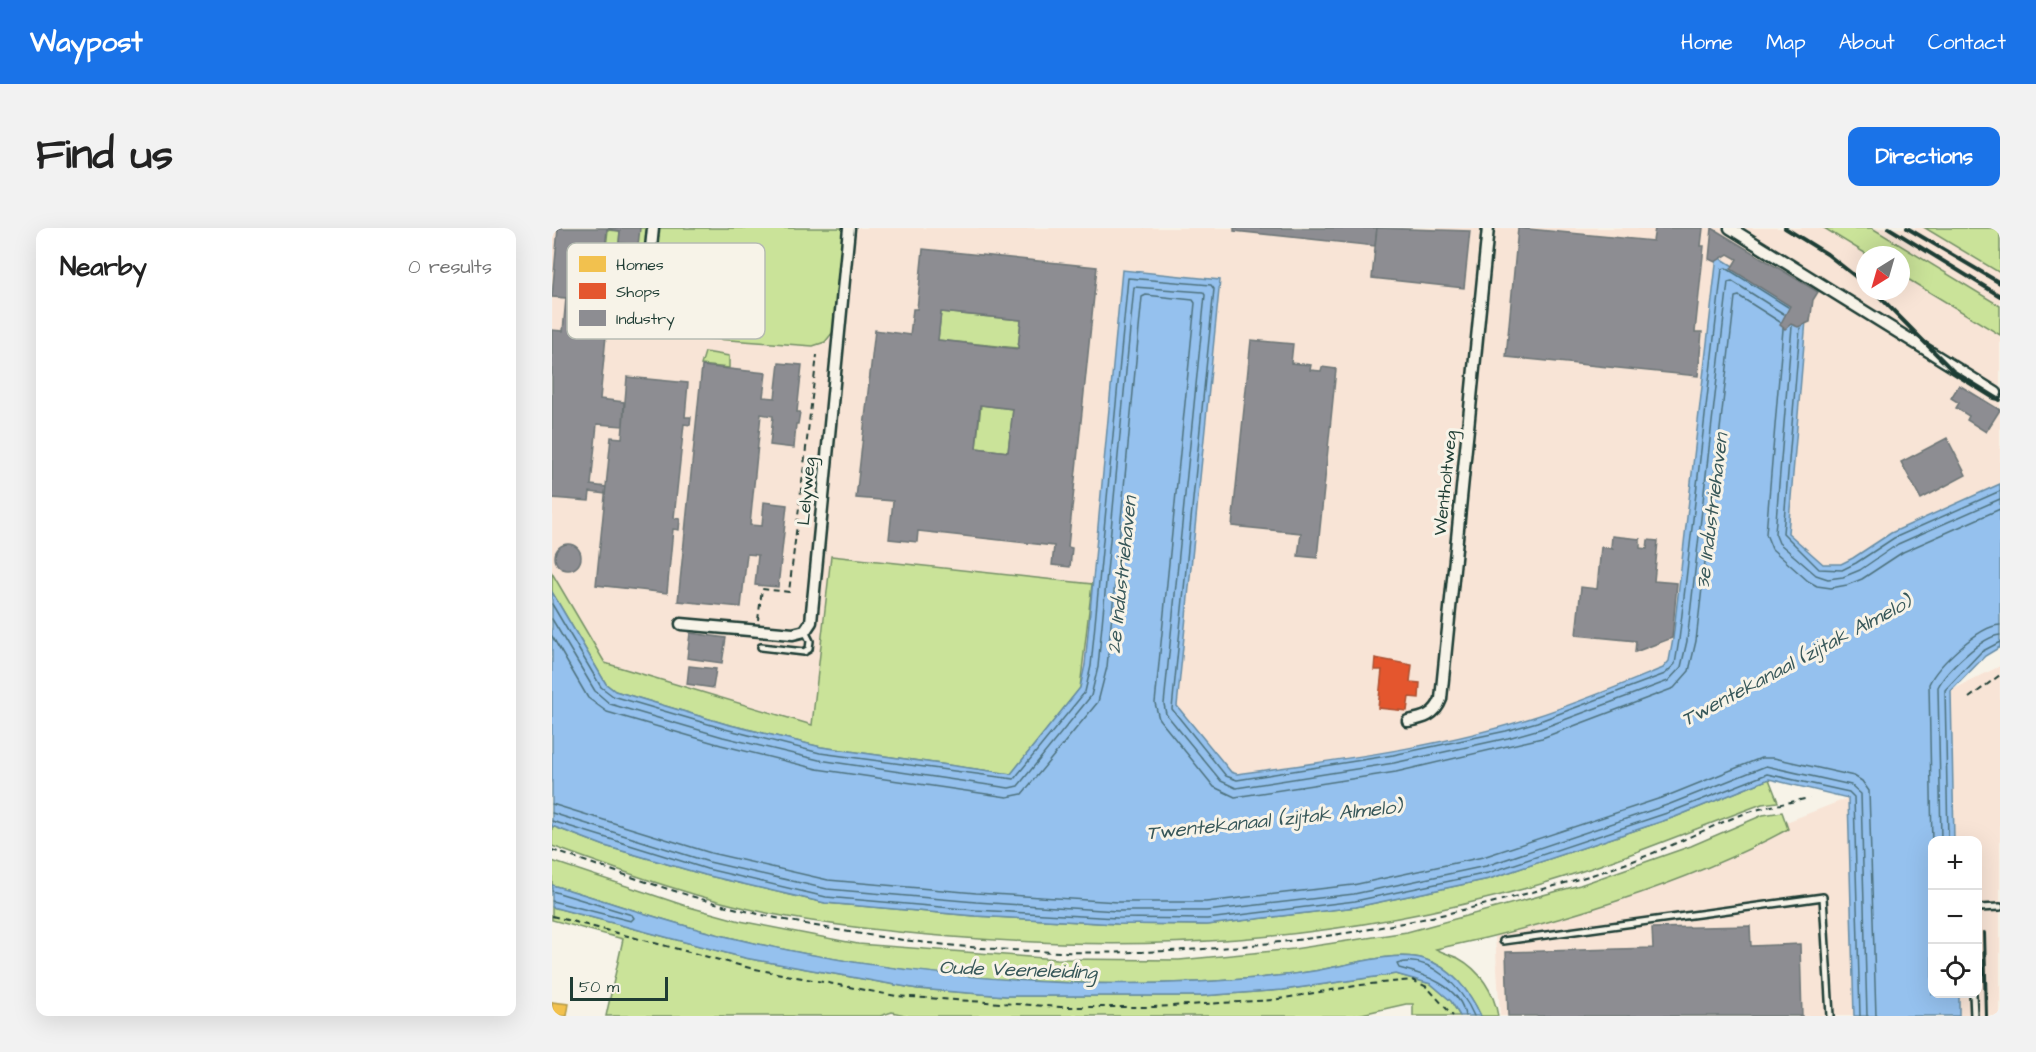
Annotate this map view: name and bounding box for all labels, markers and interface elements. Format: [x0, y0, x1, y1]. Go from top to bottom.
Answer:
text: Waypost [30, 23, 143, 62]
text: Home [1681, 28, 1733, 57]
text: Map [1766, 28, 1806, 57]
text: About [1839, 28, 1895, 57]
text: Contact [1928, 28, 2006, 57]
text: Find us [36, 127, 173, 185]
button: Directions [1848, 127, 2000, 186]
legend [567, 243, 765, 339]
north arrow [1856, 246, 1910, 300]
text: Nearby [60, 249, 147, 285]
text: 0 results [408, 253, 492, 281]
text: Homes [616, 254, 664, 276]
text: Shops [616, 281, 660, 303]
text: Industry [616, 308, 675, 331]
street label: Wentholtweg [1428, 429, 1464, 537]
water label: 3e Industriehaven [1689, 430, 1736, 591]
street label: Lelyweg [791, 456, 823, 526]
water label: 2e Industriehaven [1100, 493, 1144, 655]
water label: Twentekanaal (zijtak Almelo) [1676, 587, 1918, 734]
water label: Twentekanaal (zijtak Almelo) [1145, 792, 1405, 847]
map controls [1928, 836, 1982, 998]
button: + [1928, 836, 1982, 890]
button: − [1928, 890, 1982, 944]
button: locate [1928, 944, 1982, 998]
water label: Oude Veeneleiding [938, 953, 1099, 988]
scale bar [570, 974, 668, 1002]
text: 50 m [579, 976, 619, 998]

